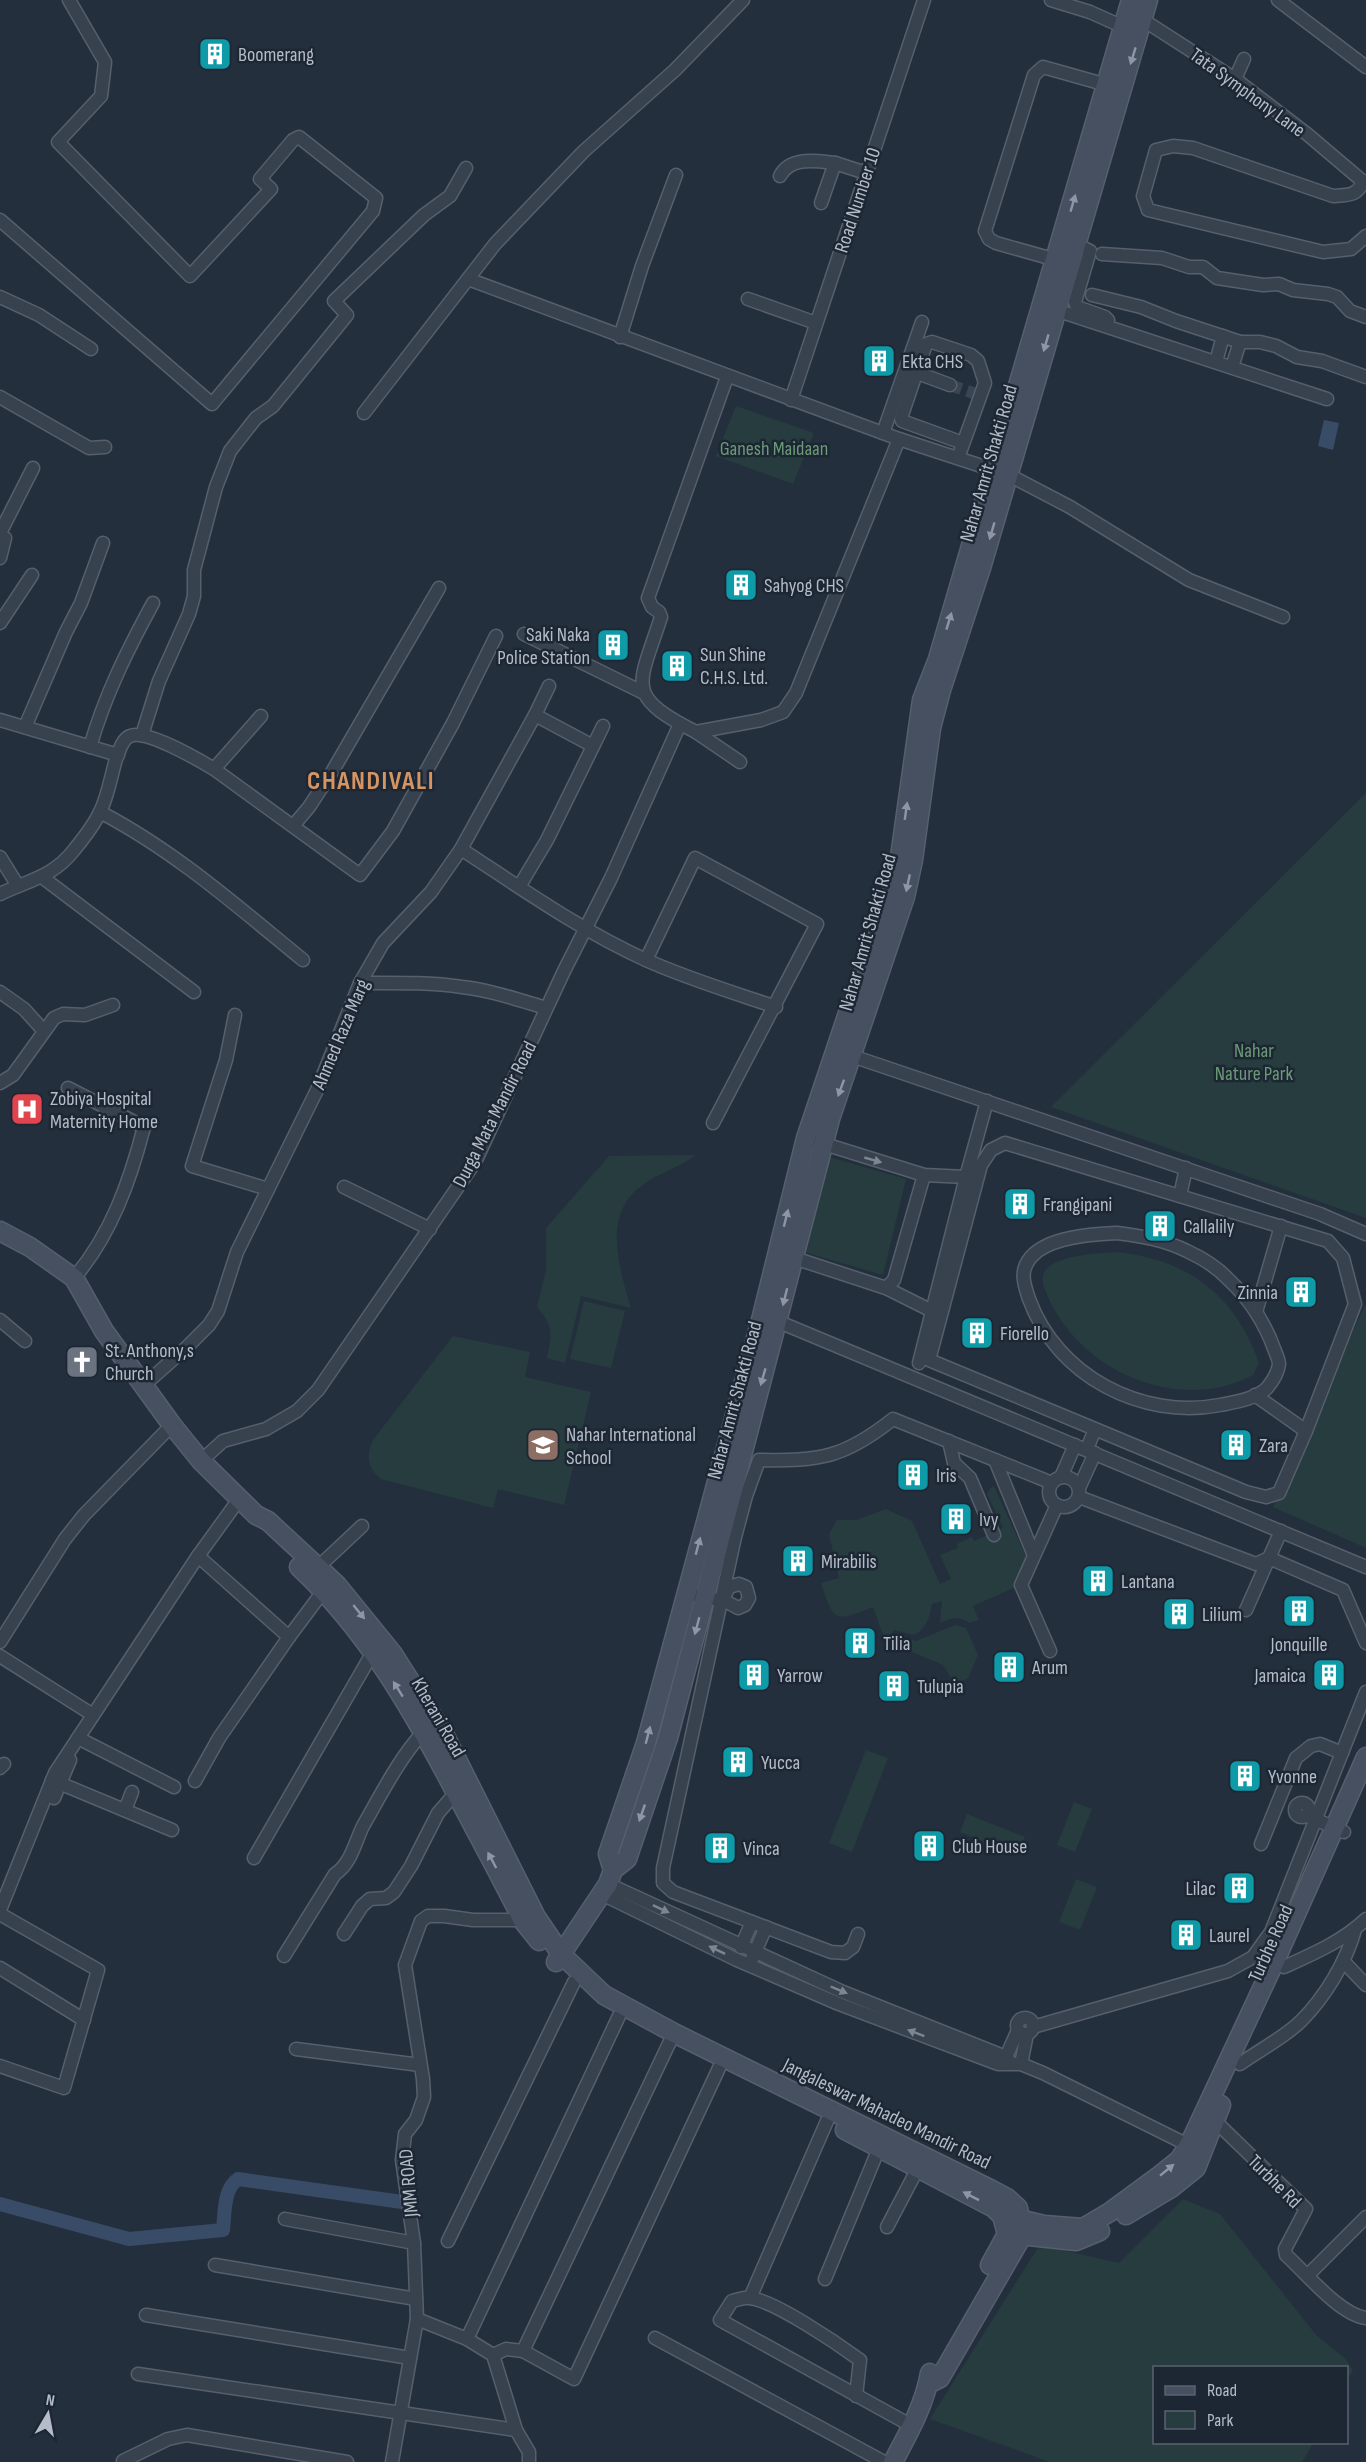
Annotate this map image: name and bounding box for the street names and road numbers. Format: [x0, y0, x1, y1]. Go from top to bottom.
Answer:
street label: Tata Symphony Lane [1185, 43, 1310, 143]
street label: Road Number 10 [830, 145, 886, 256]
street label: Nahar Amrit Shakti Road [955, 382, 1023, 545]
street label: Nahar Amrit Shakti Road [834, 851, 902, 1014]
street label: Ahmed Raza Marg [307, 976, 375, 1094]
street label: Durga Mata Mandir Road [448, 1037, 542, 1192]
street label: Nahar Amrit Shakti Road [702, 1319, 768, 1482]
street label: Kherani Road [406, 1674, 470, 1761]
street label: Turbhe Road [1243, 1901, 1299, 1986]
street label: Jangaleswar Mahadeo Mandir Road [778, 2053, 994, 2175]
street label: JMM ROAD [394, 2148, 424, 2219]
street label: Turbhe Rd [1242, 2150, 1306, 2214]

